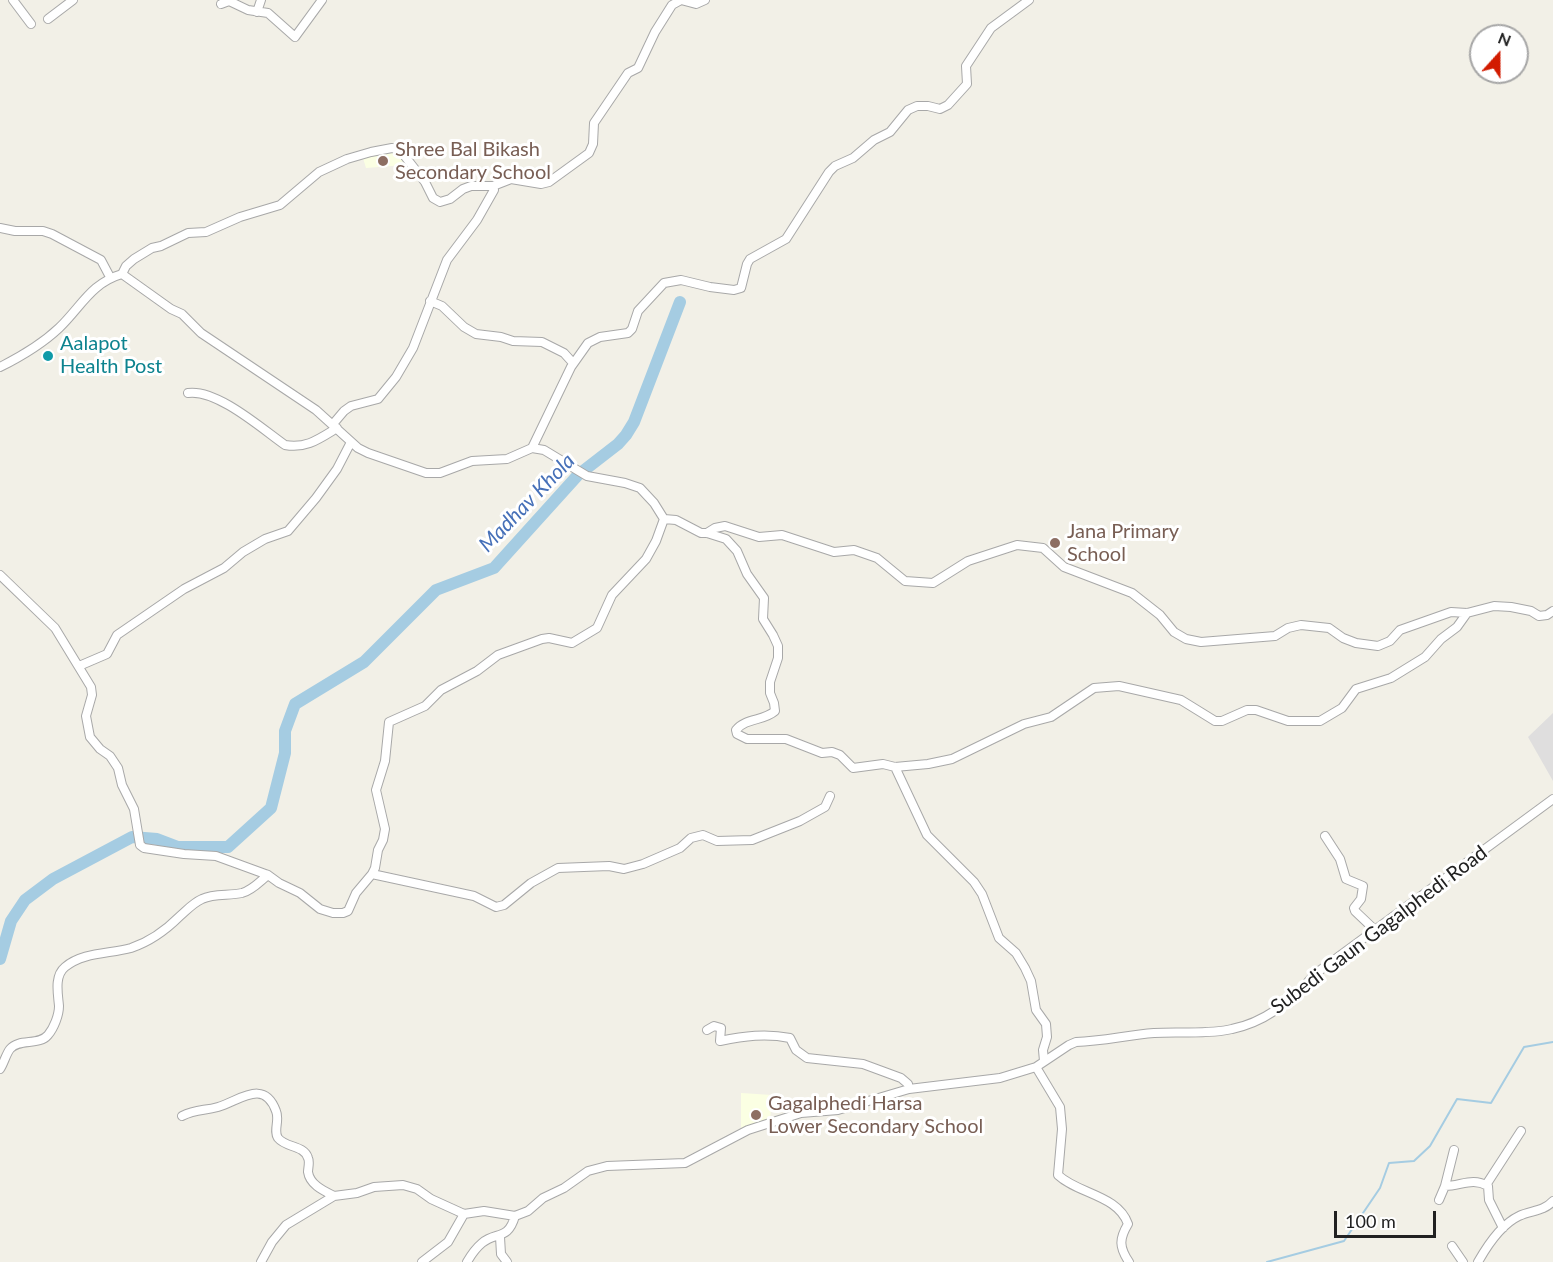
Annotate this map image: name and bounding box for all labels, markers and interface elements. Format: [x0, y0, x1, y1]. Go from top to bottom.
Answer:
north arrow [1469, 24, 1529, 84]
text: N [1496, 28, 1514, 50]
place label: Shree Bal Bikash Secondary School [395, 138, 551, 185]
marker: Shree Bal Bikash Secondary School [376, 154, 390, 168]
place label: Aalapot Health Post [60, 332, 162, 379]
marker: Aalapot Health Post [41, 349, 55, 363]
water label: Madhav Khola [474, 449, 580, 557]
place label: Jana Primary School [1067, 520, 1179, 567]
marker: Jana Primary School [1048, 536, 1062, 550]
street label: Subedi Gaun Gagalphedi Road [1266, 841, 1492, 1019]
place label: Gagalphedi Harsa Lower Secondary School [768, 1092, 983, 1139]
marker: Gagalphedi Harsa Lower Secondary School [749, 1108, 763, 1122]
scale bar [1337, 1199, 1439, 1237]
text: 100 m [1345, 1210, 1396, 1232]

